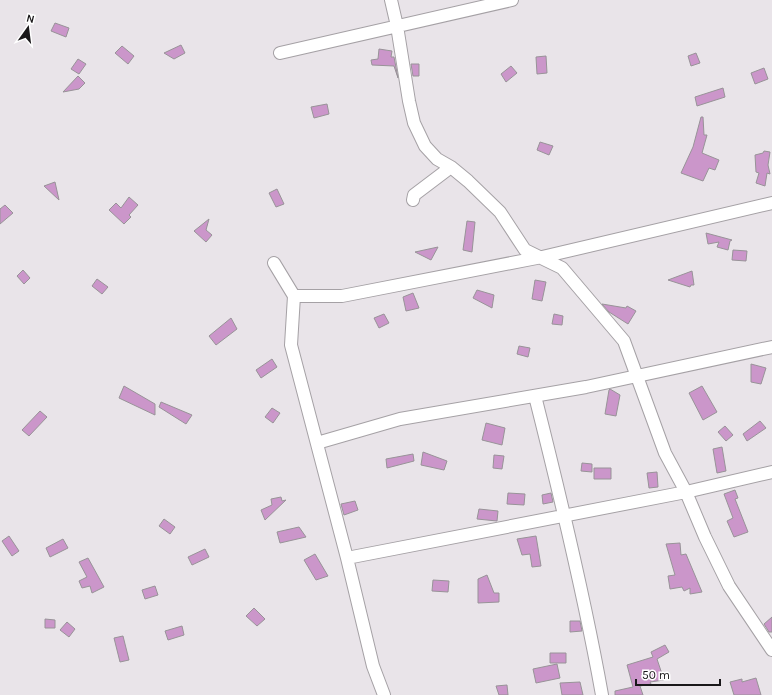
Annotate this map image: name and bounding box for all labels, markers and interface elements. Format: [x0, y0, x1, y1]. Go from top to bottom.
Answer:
north arrow [8, 8, 48, 48]
text: N [25, 12, 36, 26]
scale bar [636, 661, 720, 687]
text: 50 m [642, 668, 670, 682]

